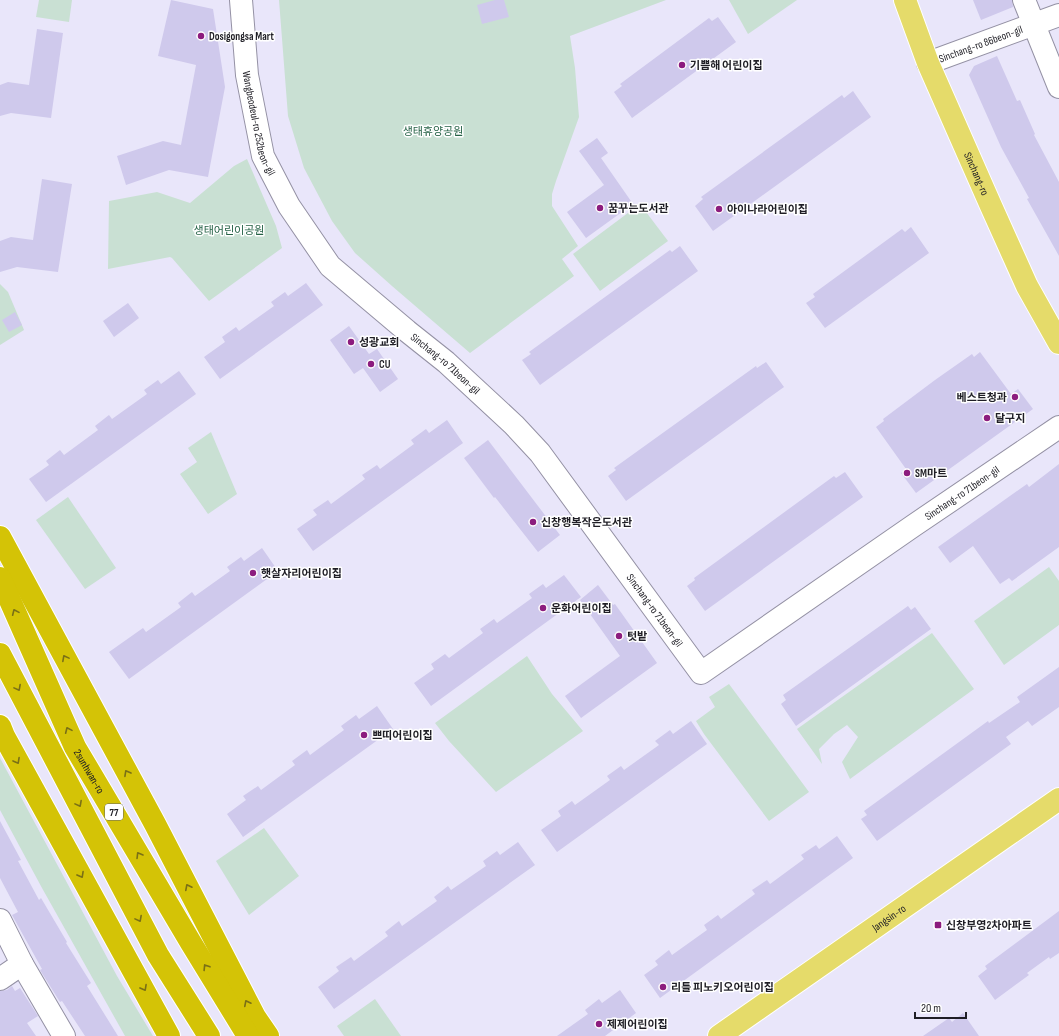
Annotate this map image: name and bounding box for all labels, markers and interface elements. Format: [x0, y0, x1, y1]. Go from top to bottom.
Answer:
street label: Sinchang-ro 86beon-gil [937, 23, 1024, 66]
place label: Dosigongsa Mart [209, 30, 274, 43]
marker: Dosigongsa Mart [196, 31, 206, 41]
place label: 기쁨해 어린이집 [690, 59, 763, 72]
marker: 기쁨해 어린이집 [677, 60, 687, 70]
street label: Wangbeodeul-ro 252beon-gil [240, 71, 278, 178]
park label: 생태휴양공원 [403, 125, 463, 138]
street label: Sinchang-ro [961, 150, 992, 198]
place label: 꿈꾸는도서관 [608, 202, 669, 215]
marker: 꿈꾸는도서관 [595, 203, 605, 213]
place label: 아이나라어린이집 [727, 203, 808, 216]
marker: 아이나라어린이집 [714, 204, 724, 214]
park label: 생태어린이공원 [194, 224, 264, 237]
street label: Sinchang-ro 71beon-gil [408, 331, 482, 397]
place label: 성광교회 [359, 336, 399, 349]
marker: 성광교회 [346, 337, 356, 347]
place label: CU [379, 358, 391, 371]
marker: CU [366, 359, 376, 369]
place label: 베스트청과 [956, 391, 1007, 404]
marker: 베스트청과 [1010, 392, 1020, 402]
place label: 달구지 [995, 412, 1025, 425]
marker: 달구지 [982, 413, 992, 423]
street label: Sinchang-ro 71beon-gil [922, 463, 1002, 523]
place label: SM마트 [915, 467, 947, 480]
marker: SM마트 [902, 468, 912, 478]
place label: 신창행복작은도서관 [541, 516, 632, 529]
marker: 신창행복작은도서관 [528, 517, 538, 527]
place label: 햇살자리어린이집 [261, 567, 342, 580]
marker: 햇살자리어린이집 [248, 568, 258, 578]
street label: Sinchang-ro 71beon-gil [624, 571, 686, 649]
place label: 운화어린이집 [551, 602, 612, 615]
marker: 운화어린이집 [538, 603, 548, 613]
one-way arrow [12, 608, 20, 616]
place label: 텃밭 [627, 630, 647, 643]
marker: 텃밭 [614, 631, 624, 641]
one-way arrow [62, 655, 70, 662]
one-way arrow [13, 684, 21, 692]
one-way arrow [65, 727, 73, 735]
place label: 쁘띠어린이집 [372, 729, 433, 742]
marker: 쁘띠어린이집 [359, 730, 369, 740]
street label: 2sunhwan-ro [71, 747, 107, 796]
one-way arrow [13, 757, 20, 764]
one-way arrow [124, 769, 132, 777]
one-way arrow [74, 799, 81, 807]
road number: 77 [105, 804, 123, 820]
one-way arrow [137, 852, 144, 859]
one-way arrow [76, 870, 83, 878]
one-way arrow [185, 884, 193, 892]
street label: Jangsin-ro [869, 902, 909, 935]
one-way arrow [134, 914, 142, 922]
place label: 신창부영2차아파트 [946, 919, 1032, 932]
marker: 신창부영2차아파트 [933, 920, 943, 930]
one-way arrow [203, 964, 210, 971]
place label: 리틀 피노키오어린이집 [671, 981, 774, 994]
marker: 리틀 피노키오어린이집 [658, 982, 668, 992]
one-way arrow [139, 984, 146, 991]
scale bar [915, 994, 966, 1020]
one-way arrow [245, 1000, 252, 1007]
text: 20 m [921, 1001, 941, 1016]
place label: 제제어린이집 [607, 1018, 668, 1031]
marker: 제제어린이집 [594, 1019, 604, 1029]

